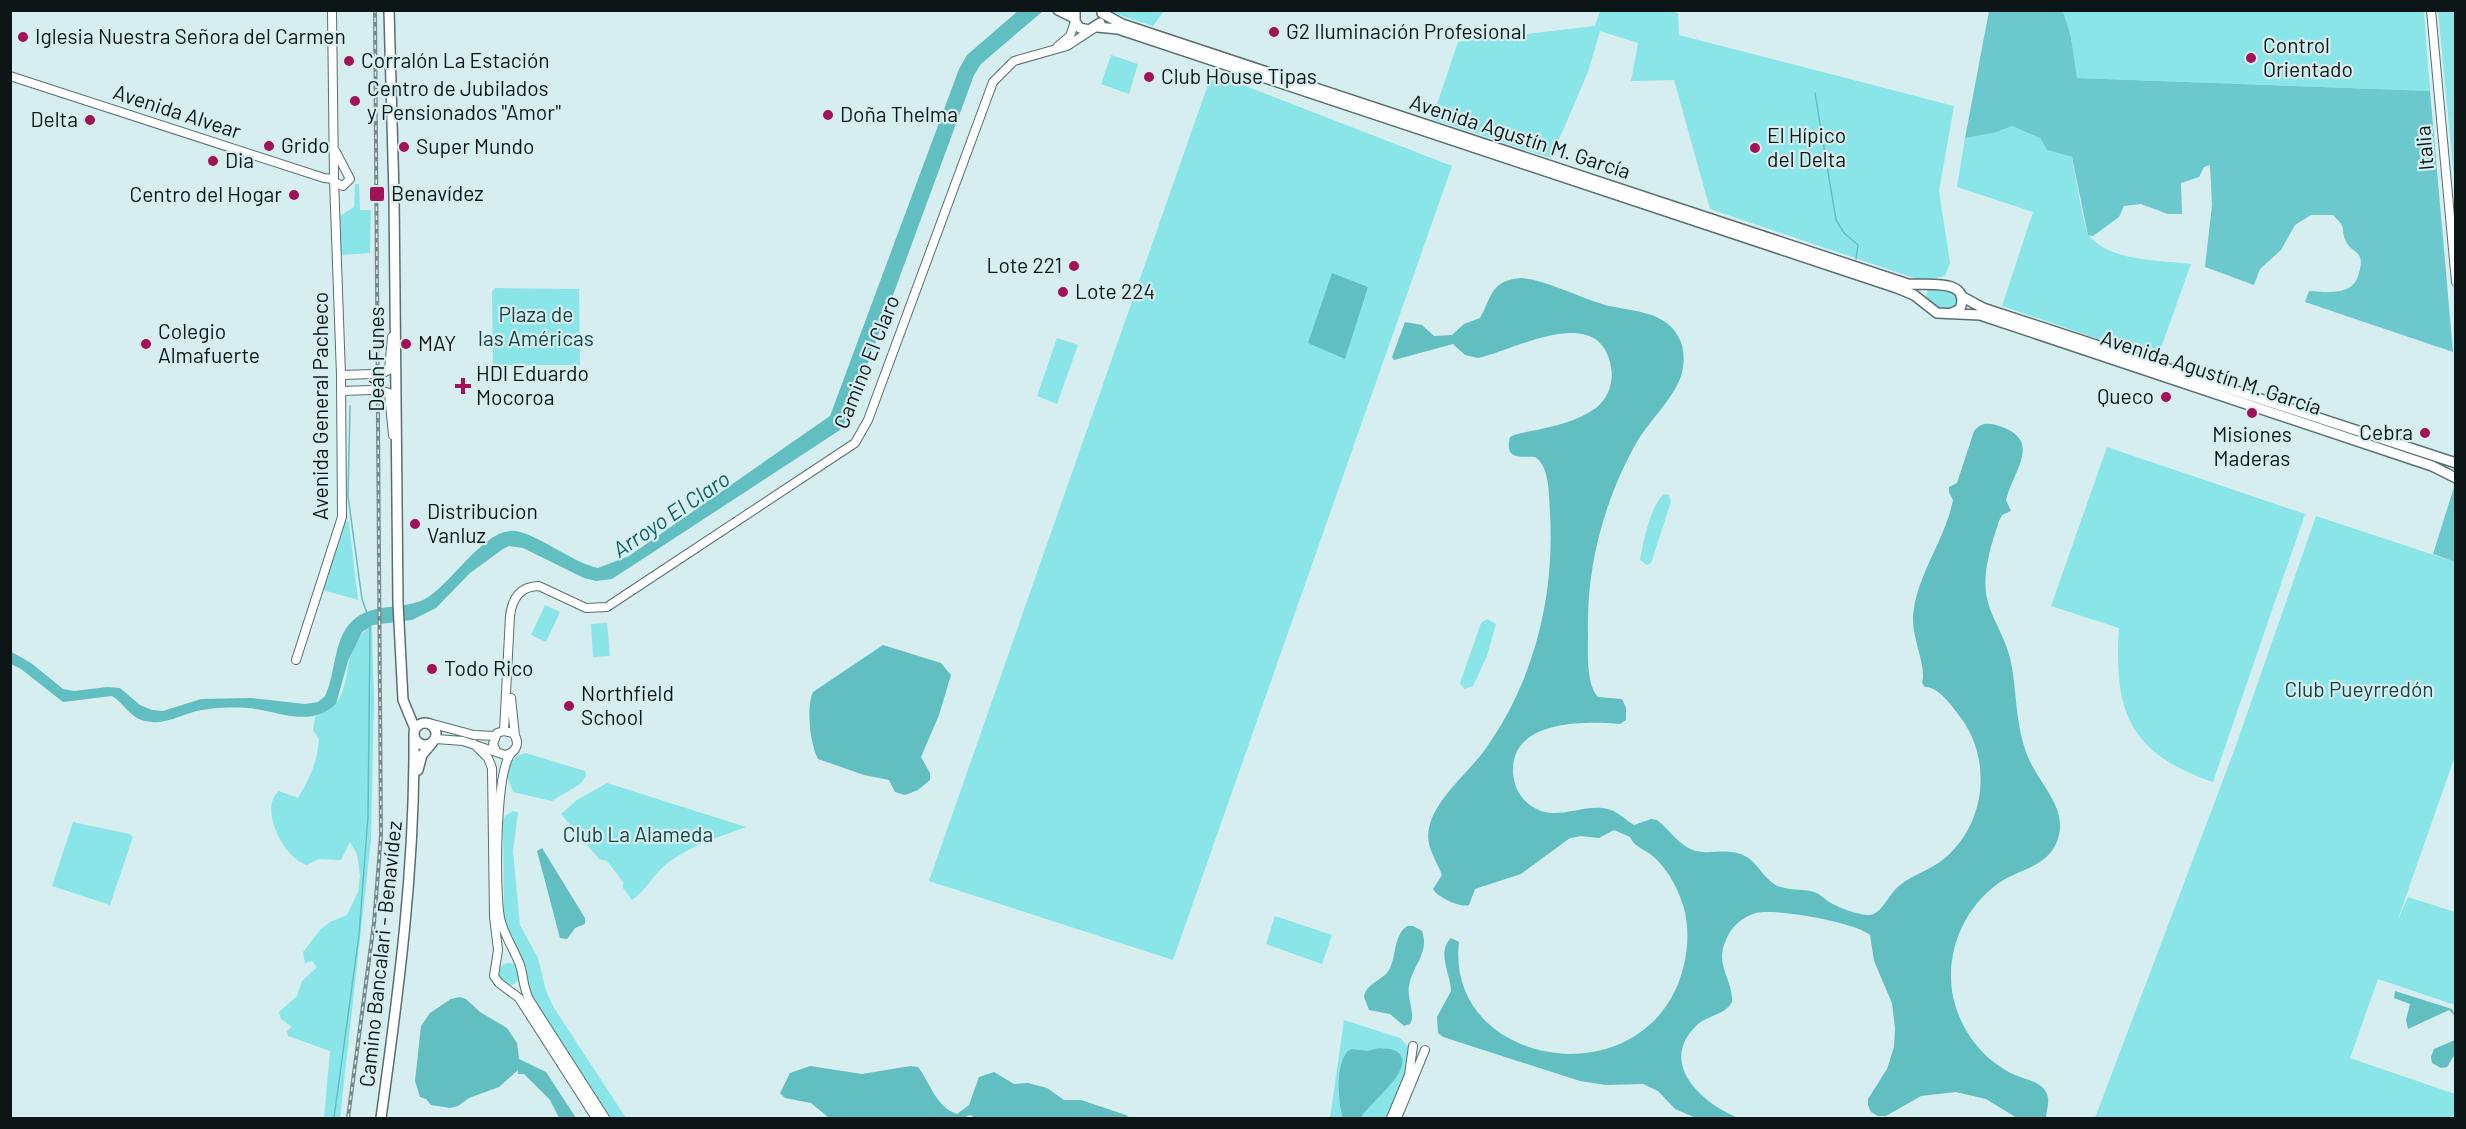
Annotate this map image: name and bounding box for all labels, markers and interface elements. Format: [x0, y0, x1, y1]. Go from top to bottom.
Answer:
place label: G2 Iluminación Profesional [1286, 18, 1526, 43]
place label: Iglesia Nuestra Señora del Carmen [35, 23, 346, 48]
marker: G2 Iluminación Profesional [1267, 25, 1281, 39]
marker: Iglesia Nuestra Señora del Carmen [16, 30, 30, 44]
place label: Control Orientado [2263, 32, 2353, 81]
place label: Corralón La Estación [361, 47, 550, 72]
marker: Control Orientado [2244, 51, 2258, 65]
marker: Corralón La Estación [342, 54, 356, 68]
place label: Club House Tipas [1161, 63, 1317, 88]
marker: Club House Tipas [1142, 70, 1156, 84]
place label: Centro de Jubilados y Pensionados "Amor" [367, 75, 561, 124]
street label: Avenida Alvear [110, 78, 245, 143]
street label: Avenida Agustín M. García [1407, 88, 1634, 183]
marker: Centro de Jubilados y Pensionados "Amor" [348, 94, 362, 108]
place label: Doña Thelma [840, 101, 958, 126]
place label: Delta [31, 106, 78, 131]
marker: Doña Thelma [821, 108, 835, 122]
marker: Delta [83, 113, 97, 127]
place label: El Hípico del Delta [1767, 122, 1846, 171]
street label: Italia [2409, 125, 2438, 172]
place label: Grido [281, 132, 330, 157]
place label: Super Mundo [416, 133, 534, 158]
marker: Grido [262, 139, 276, 153]
marker: Super Mundo [397, 140, 411, 154]
marker: El Hípico del Delta [1748, 141, 1762, 155]
place label: Dia [225, 147, 254, 172]
marker: Dia [206, 154, 220, 168]
place label: Benavídez [391, 180, 484, 205]
place label: Centro del Hogar [129, 181, 282, 206]
marker: Benavídez [368, 185, 386, 203]
marker: Centro del Hogar [287, 188, 301, 202]
place label: Lote 221 [986, 252, 1062, 277]
marker: Lote 221 [1067, 259, 1081, 273]
place label: Lote 224 [1075, 278, 1155, 303]
marker: Lote 224 [1056, 285, 1070, 299]
street label: Camino El Claro [827, 291, 904, 432]
street label: Avenida General Pacheco [307, 292, 332, 520]
park label: Plaza de las Américas [478, 301, 594, 350]
street label: Deán Funes [363, 306, 388, 412]
place label: Colegio Almafuerte [158, 318, 260, 367]
street label: Avenida Agustín M. García [2098, 324, 2325, 419]
place label: MAY [418, 330, 456, 355]
marker: Colegio Almafuerte [139, 337, 153, 351]
marker: MAY [399, 337, 413, 351]
place label: HDI Eduardo Mocoroa [476, 360, 589, 409]
marker: HDI Eduardo Mocoroa [454, 377, 472, 395]
place label: Queco [2097, 383, 2154, 408]
marker: Queco [2159, 390, 2173, 404]
marker: Misiones Maderas [2245, 406, 2259, 420]
place label: Cebra [2359, 419, 2413, 444]
place label: Misiones Maderas [2212, 421, 2292, 470]
marker: Cebra [2418, 426, 2432, 440]
water label: Arroyo El Claro [607, 464, 734, 562]
place label: Distribucion Vanluz [427, 498, 538, 547]
marker: Distribucion Vanluz [408, 517, 422, 531]
place label: Todo Rico [444, 655, 534, 680]
marker: Todo Rico [425, 662, 439, 676]
park label: Club Pueyrredón [2284, 676, 2434, 701]
place label: Northfield School [581, 680, 674, 729]
marker: Northfield School [562, 699, 576, 713]
street label: Camino Bancalari - Benavídez [353, 820, 406, 1088]
park label: Club La Alameda [563, 821, 713, 846]

